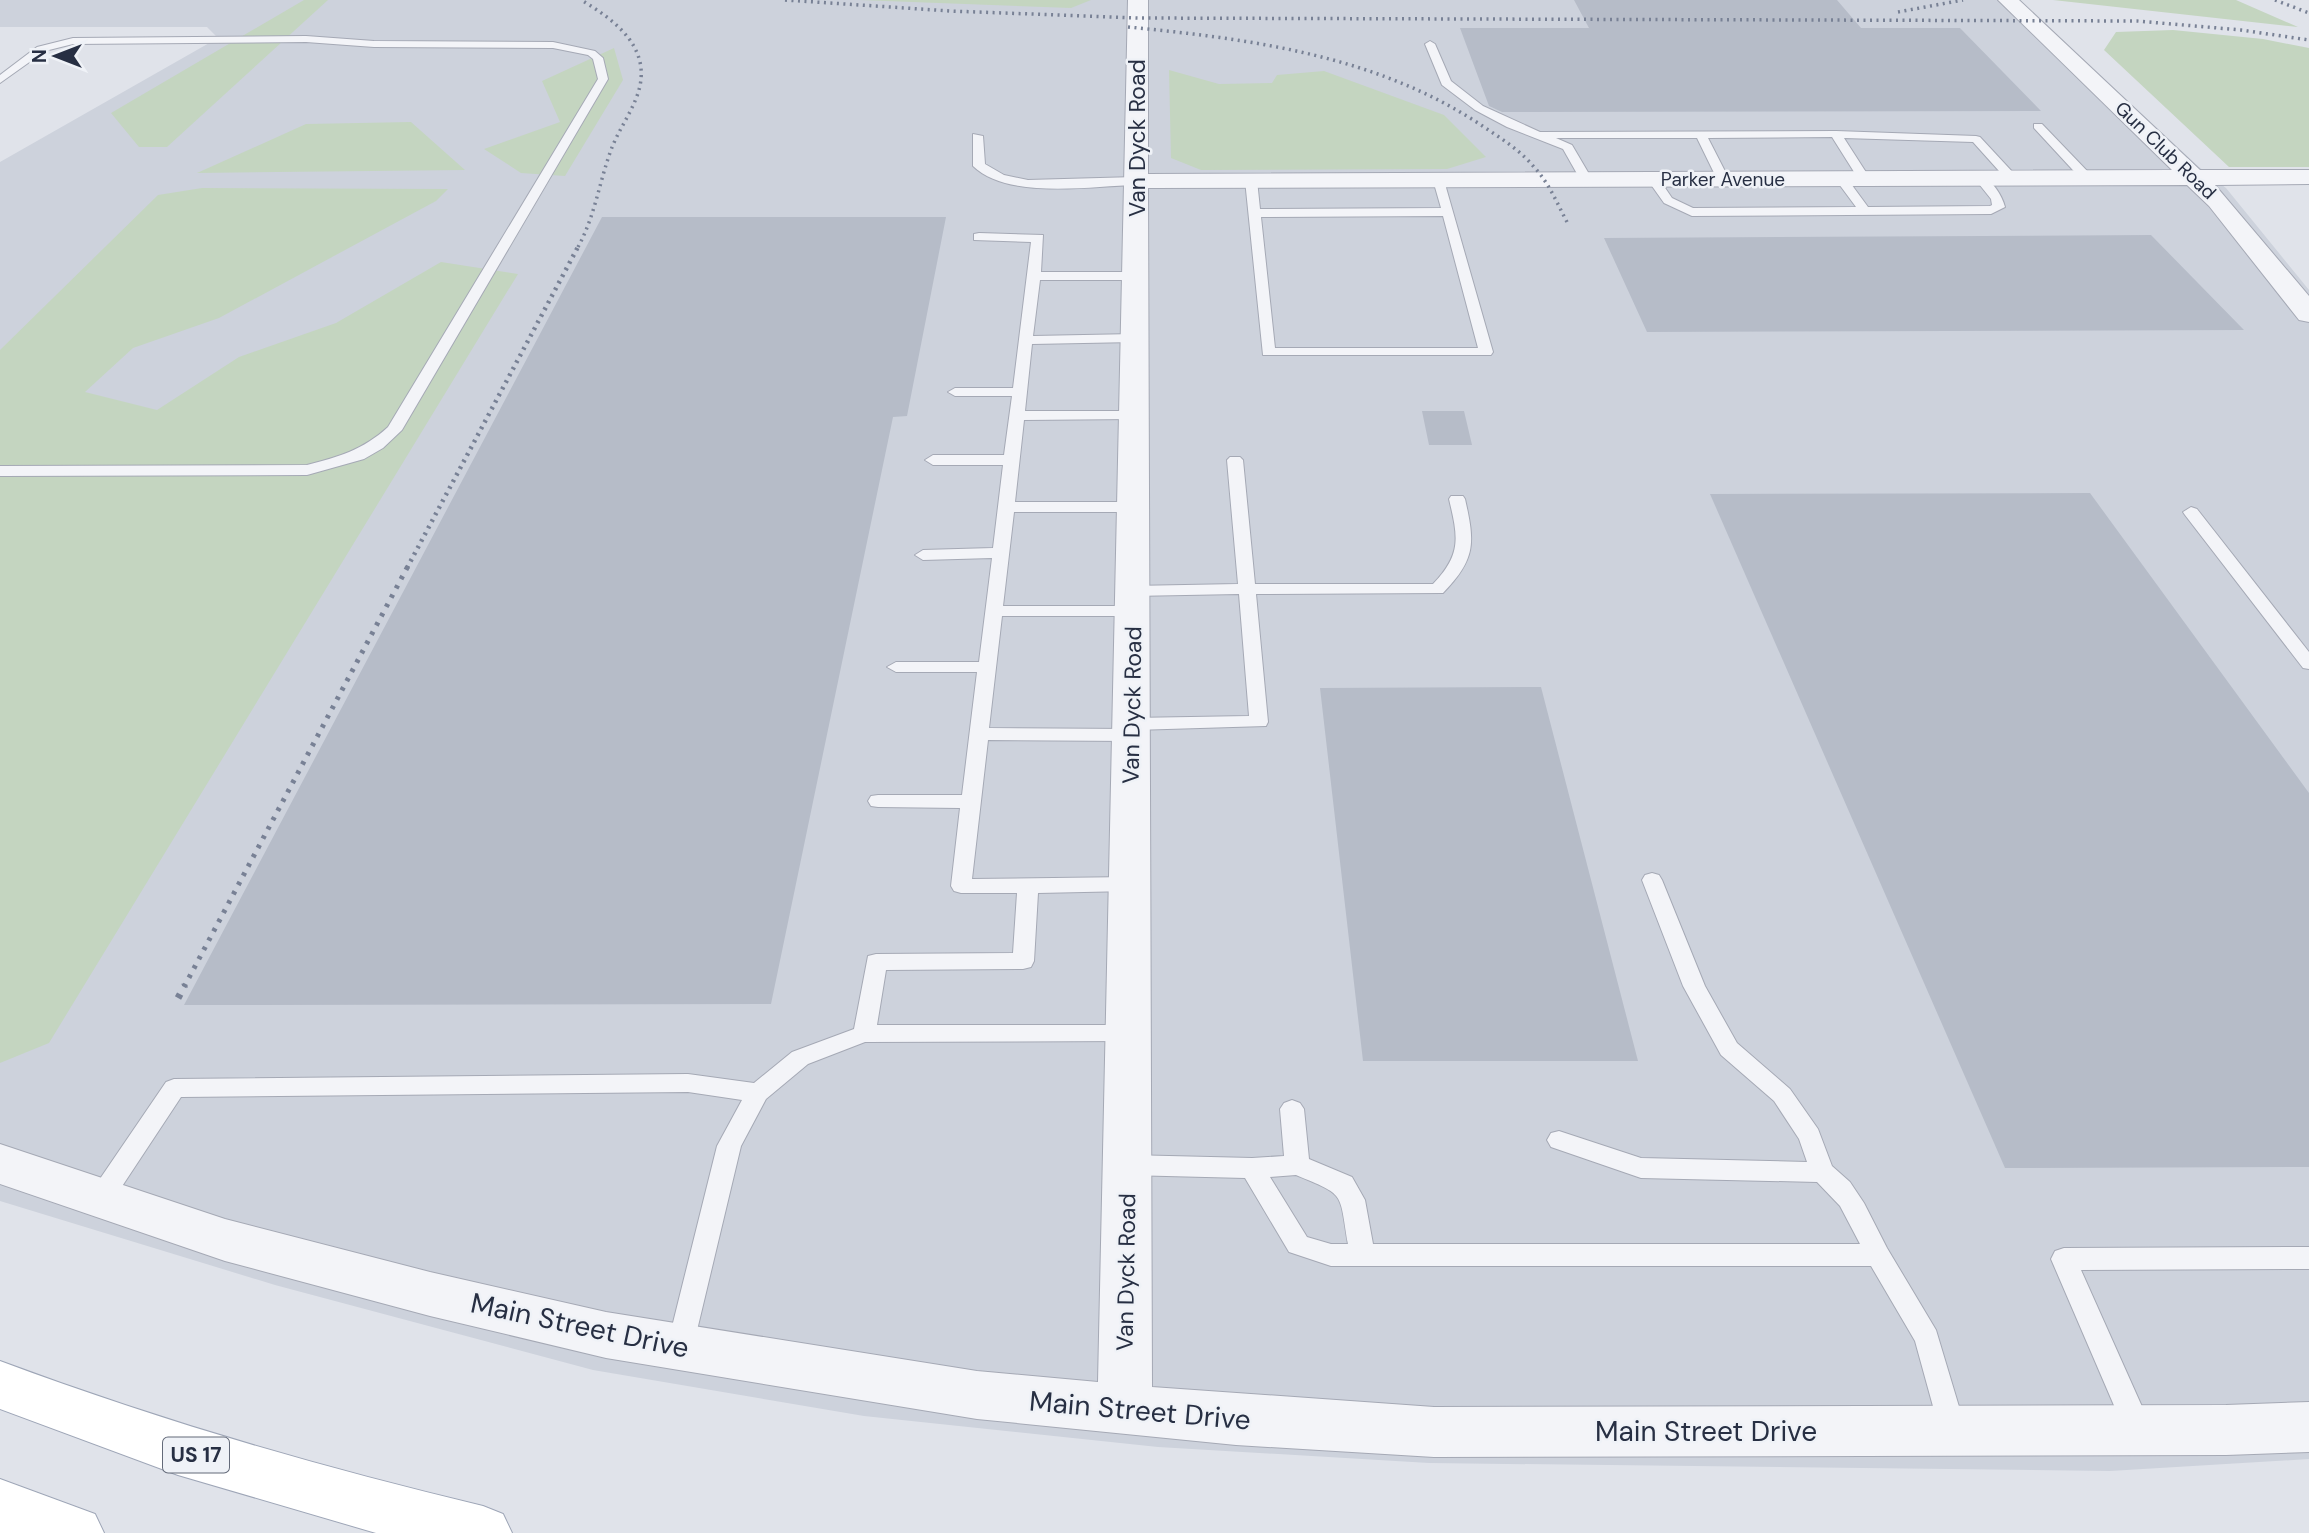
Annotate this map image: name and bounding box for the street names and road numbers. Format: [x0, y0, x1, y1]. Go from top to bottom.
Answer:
street label: Van Dyck Road [1122, 59, 1152, 217]
street label: Gun Club Road [2110, 96, 2222, 205]
street label: Parker Avenue [1661, 167, 1785, 192]
street label: Van Dyck Road [1116, 626, 1148, 784]
street label: Van Dyck Road [1110, 1193, 1142, 1351]
street label: Main Street Drive [467, 1284, 692, 1367]
street label: Main Street Drive [1028, 1382, 1252, 1439]
street label: Main Street Drive [1595, 1413, 1817, 1450]
road number: US 17 [163, 1438, 229, 1472]

